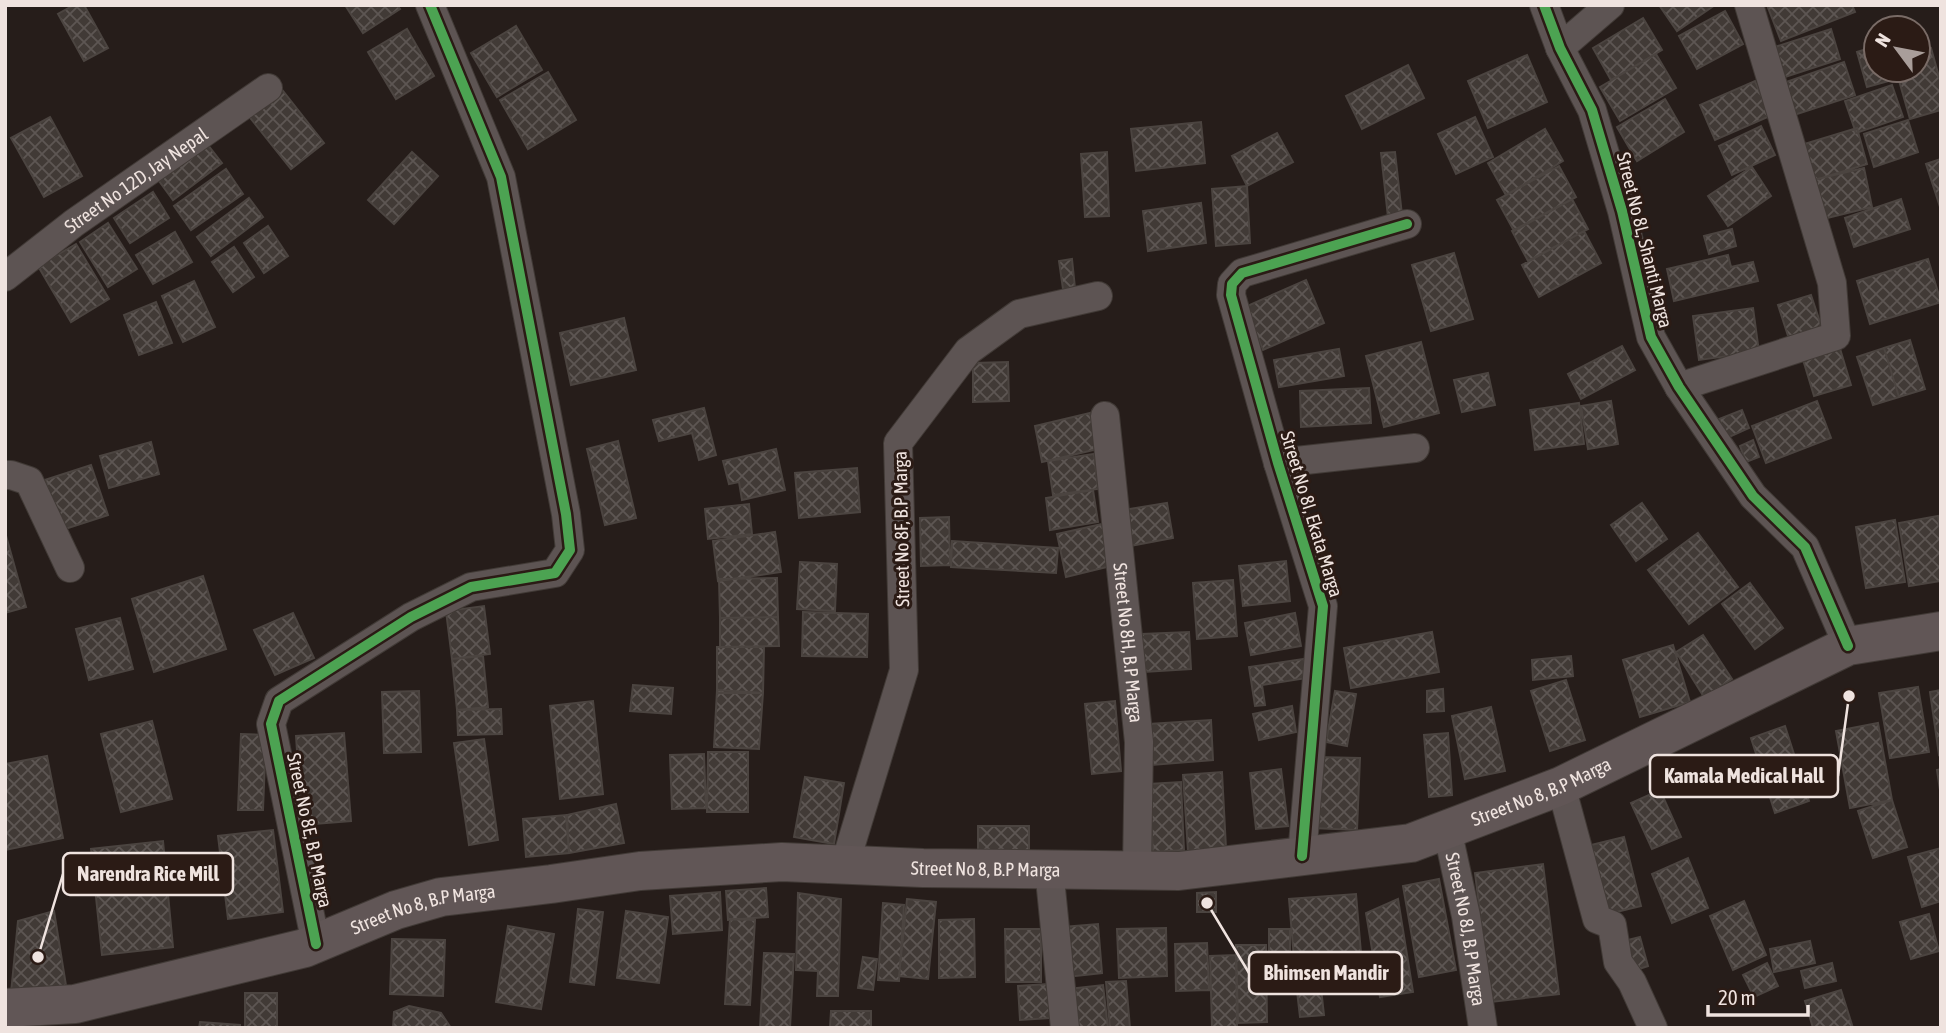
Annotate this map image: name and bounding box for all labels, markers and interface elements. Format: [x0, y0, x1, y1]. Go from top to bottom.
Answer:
north arrow [1862, 14, 1932, 84]
text: N [1870, 29, 1895, 51]
street label: Street No 12D, Jay Nepal [60, 123, 212, 237]
street label: Street No 8L, Shanti Marga [1613, 150, 1677, 330]
street label: Street No 8I, Ekata Marga [1276, 428, 1348, 600]
street label: Street No 8F, B.P Marga [889, 451, 913, 607]
street label: Street No 8H, B.P Marga [1109, 562, 1148, 724]
street label: Street No 8E, B.P Marga [283, 751, 337, 909]
street label: Street No 8, B.P Marga [1468, 752, 1615, 830]
callout: Kamala Medical Hall [1650, 755, 1838, 797]
text: Kamala Medical Hall [1664, 763, 1824, 787]
street label: Street No 8J, B.P Marga [1441, 850, 1490, 1007]
callout: Narendra Rice Mill [63, 853, 233, 895]
street label: Street No 8, B.P Marga [910, 856, 1061, 881]
text: Narendra Rice Mill [77, 861, 219, 885]
street label: Street No 8, B.P Marga [347, 880, 496, 939]
callout: Bhimsen Mandir [1249, 952, 1402, 994]
text: Bhimsen Mandir [1263, 960, 1389, 984]
scale bar [1708, 974, 1808, 1018]
text: 20 m [1718, 985, 1756, 1009]

